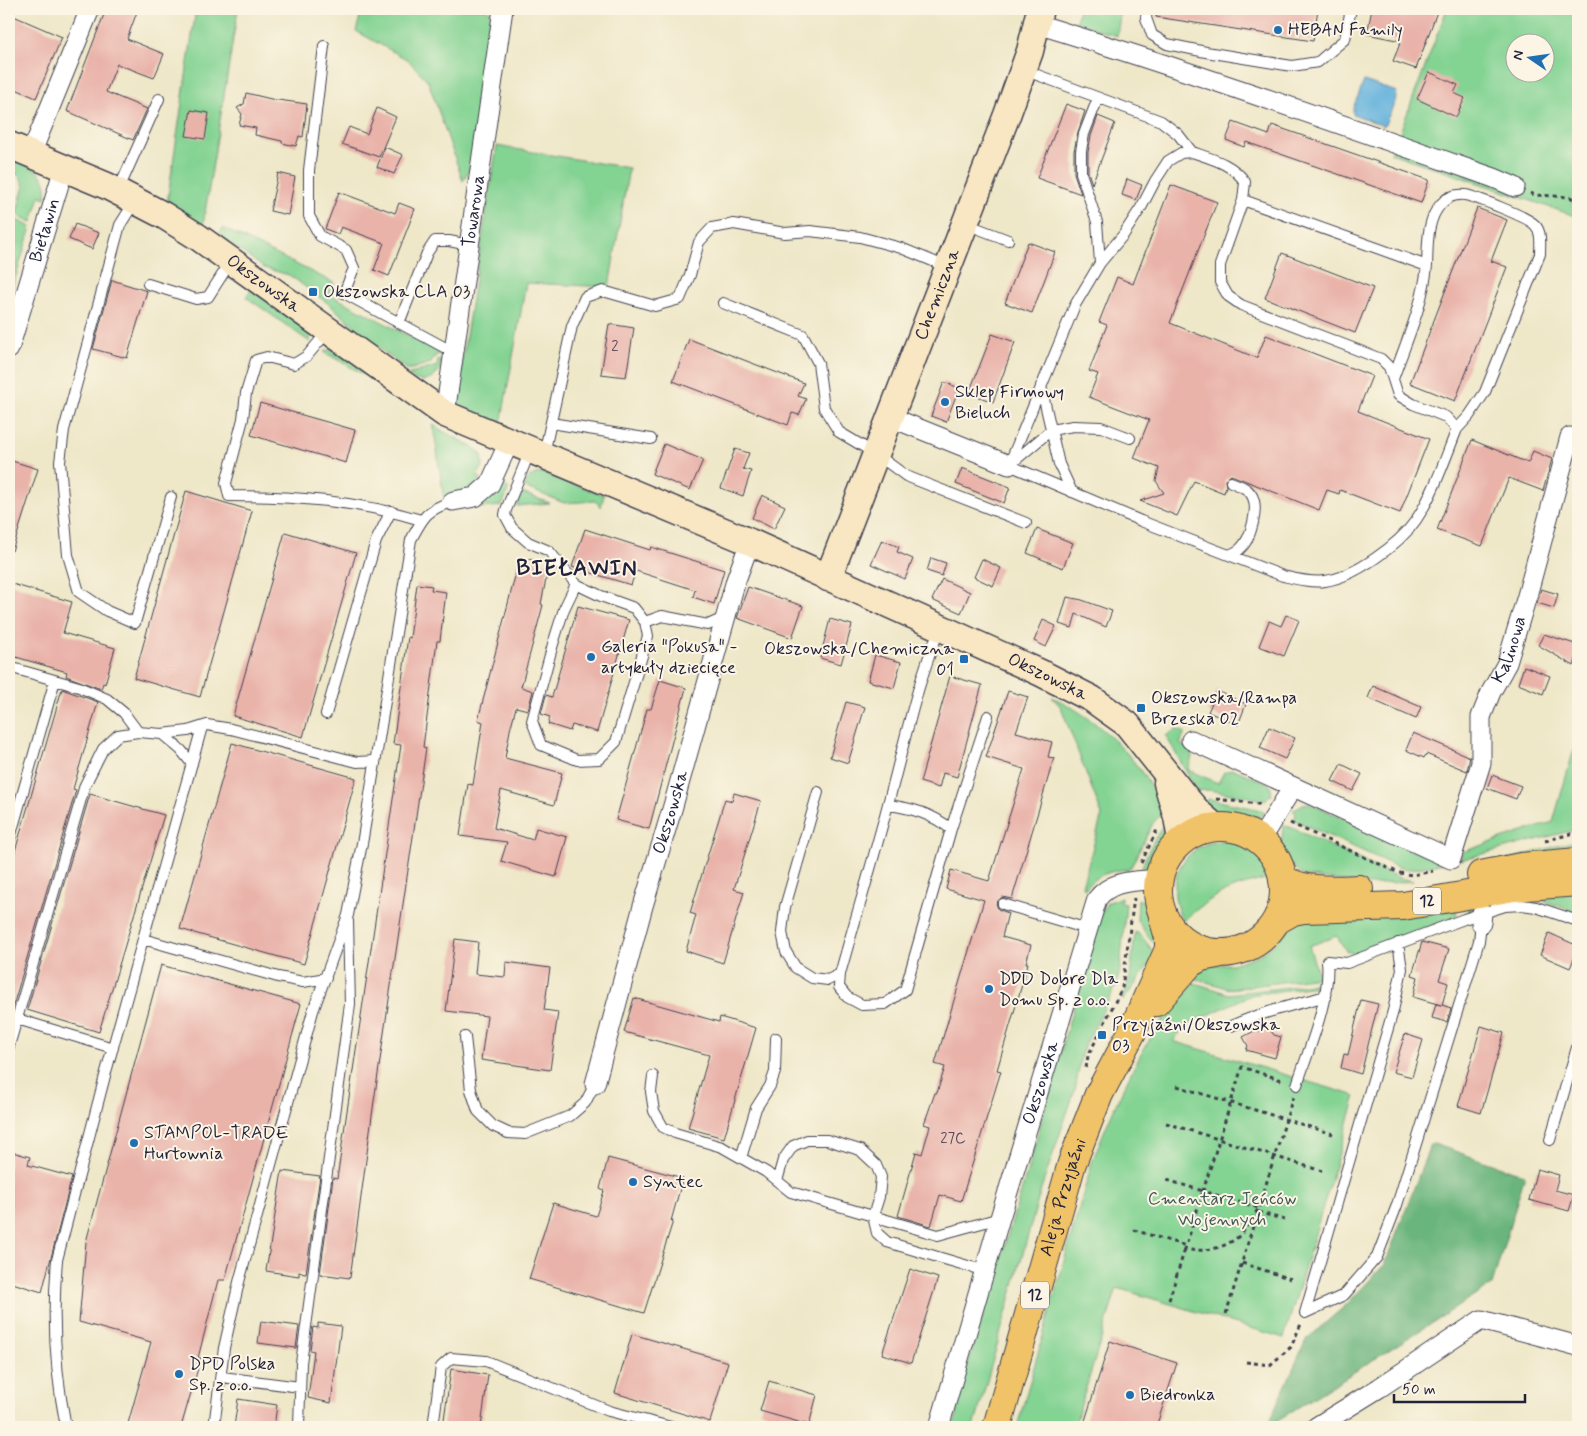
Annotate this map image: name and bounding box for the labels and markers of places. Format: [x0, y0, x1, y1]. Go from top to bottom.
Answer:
place label: HEBAN Family [1288, 18, 1403, 42]
marker: HEBAN Family [1272, 24, 1284, 36]
place label: Okszowska CLA 03 [323, 280, 471, 304]
marker: Okszowska CLA 03 [307, 286, 319, 298]
place label: Sklep Firmowy Bieluch [955, 380, 1064, 425]
marker: Sklep Firmowy Bieluch [939, 396, 951, 408]
place label: Galeria "Pokusa" - artykuły dziecięce [601, 635, 738, 680]
place label: Okszowska/Chemiczna 01 [764, 637, 954, 682]
marker: Galeria "Pokusa" - artykuły dziecięce [585, 651, 597, 663]
marker: Okszowska/Chemiczna 01 [958, 653, 970, 665]
place label: Okszowska/Rampa Brzeska 02 [1151, 686, 1297, 731]
marker: Okszowska/Rampa Brzeska 02 [1135, 702, 1147, 714]
place label: DDD Dobre Dla Domu Sp. z o.o. [999, 967, 1118, 1012]
marker: DDD Dobre Dla Domu Sp. z o.o. [983, 983, 995, 995]
place label: Przyjaźni/Okszowska 03 [1112, 1013, 1280, 1058]
marker: Przyjaźni/Okszowska 03 [1096, 1029, 1108, 1041]
place label: STAMPOL-TRADE Hurtownia [144, 1121, 289, 1166]
marker: STAMPOL-TRADE Hurtownia [128, 1137, 140, 1149]
place label: Syntec [643, 1170, 703, 1194]
marker: Syntec [627, 1176, 639, 1188]
place label: DPD Polska Sp. z o.o. [189, 1352, 275, 1397]
marker: DPD Polska Sp. z o.o. [173, 1368, 185, 1380]
place label: Biedronka [1140, 1383, 1215, 1407]
marker: Biedronka [1124, 1389, 1136, 1401]

